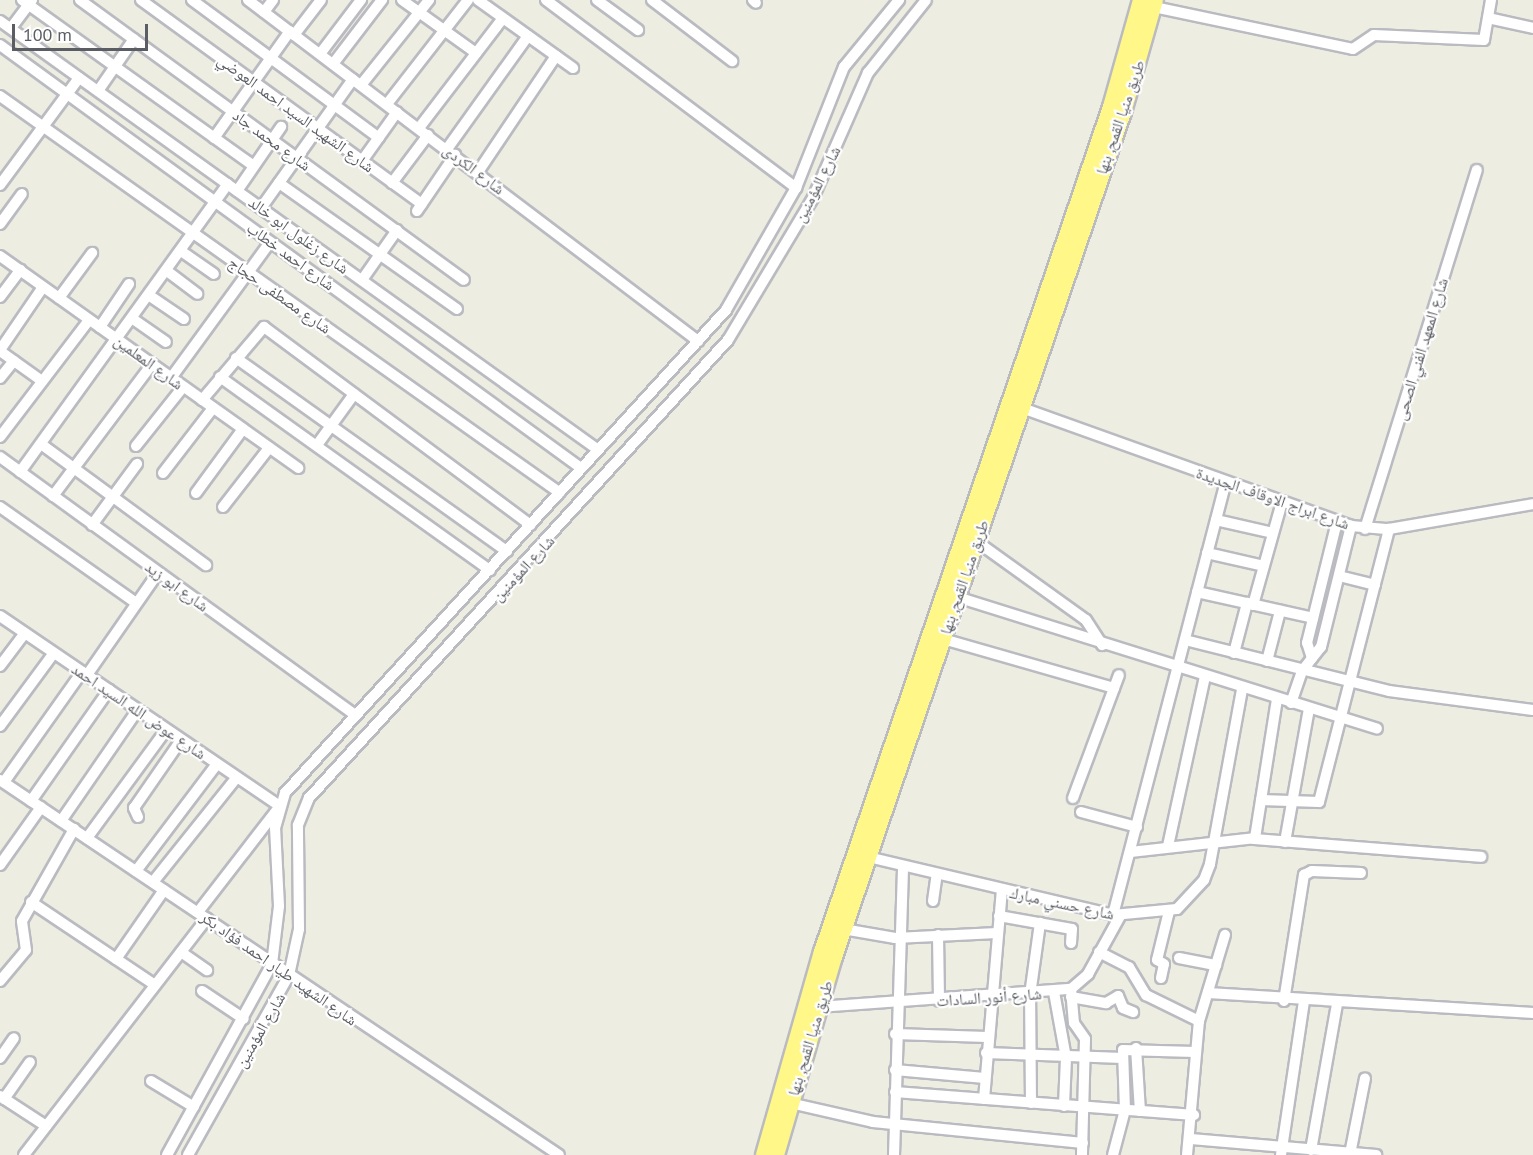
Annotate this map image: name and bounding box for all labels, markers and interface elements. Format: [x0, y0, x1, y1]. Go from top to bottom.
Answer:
scale bar [15, 12, 152, 50]
text: 100 m [23, 23, 72, 46]
street label: شارع الشهيد السيد احمد العوضي [214, 50, 378, 176]
street label: طريق منيا القمح, بنها [1091, 57, 1149, 177]
street label: شارع محمد جاد [229, 105, 315, 175]
street label: شارع الكردى [439, 140, 509, 198]
street label: شارع المؤمنين [790, 143, 844, 225]
street label: شارع زغلول ابو خالد [245, 192, 353, 278]
street label: شارع احمد خطاب [243, 218, 339, 294]
street label: شارع مصطفى حجاج [225, 252, 335, 338]
street label: شارع المعهد الفني الصحى [1390, 276, 1452, 422]
street label: شارع المعلمين [111, 330, 187, 394]
street label: شارع ابراج الاوقاف الجديدة [1194, 463, 1352, 533]
street label: طريق منيا القمح, بنها [935, 517, 993, 637]
street label: شارع المؤمنين [488, 531, 558, 605]
street label: شارع ابو زيد [141, 557, 213, 615]
street label: شارع عوض الله السيد احمد [68, 659, 210, 763]
street label: شارع حسني مبارك [1008, 883, 1116, 923]
street label: شارع الشهيد طيار احمد فؤاد بكر [197, 907, 361, 1029]
street label: طريق منيا القمح, بنها [783, 977, 837, 1099]
street label: شارع أنور السادات [936, 984, 1042, 1010]
street label: شارع المؤمنين [231, 989, 289, 1071]

